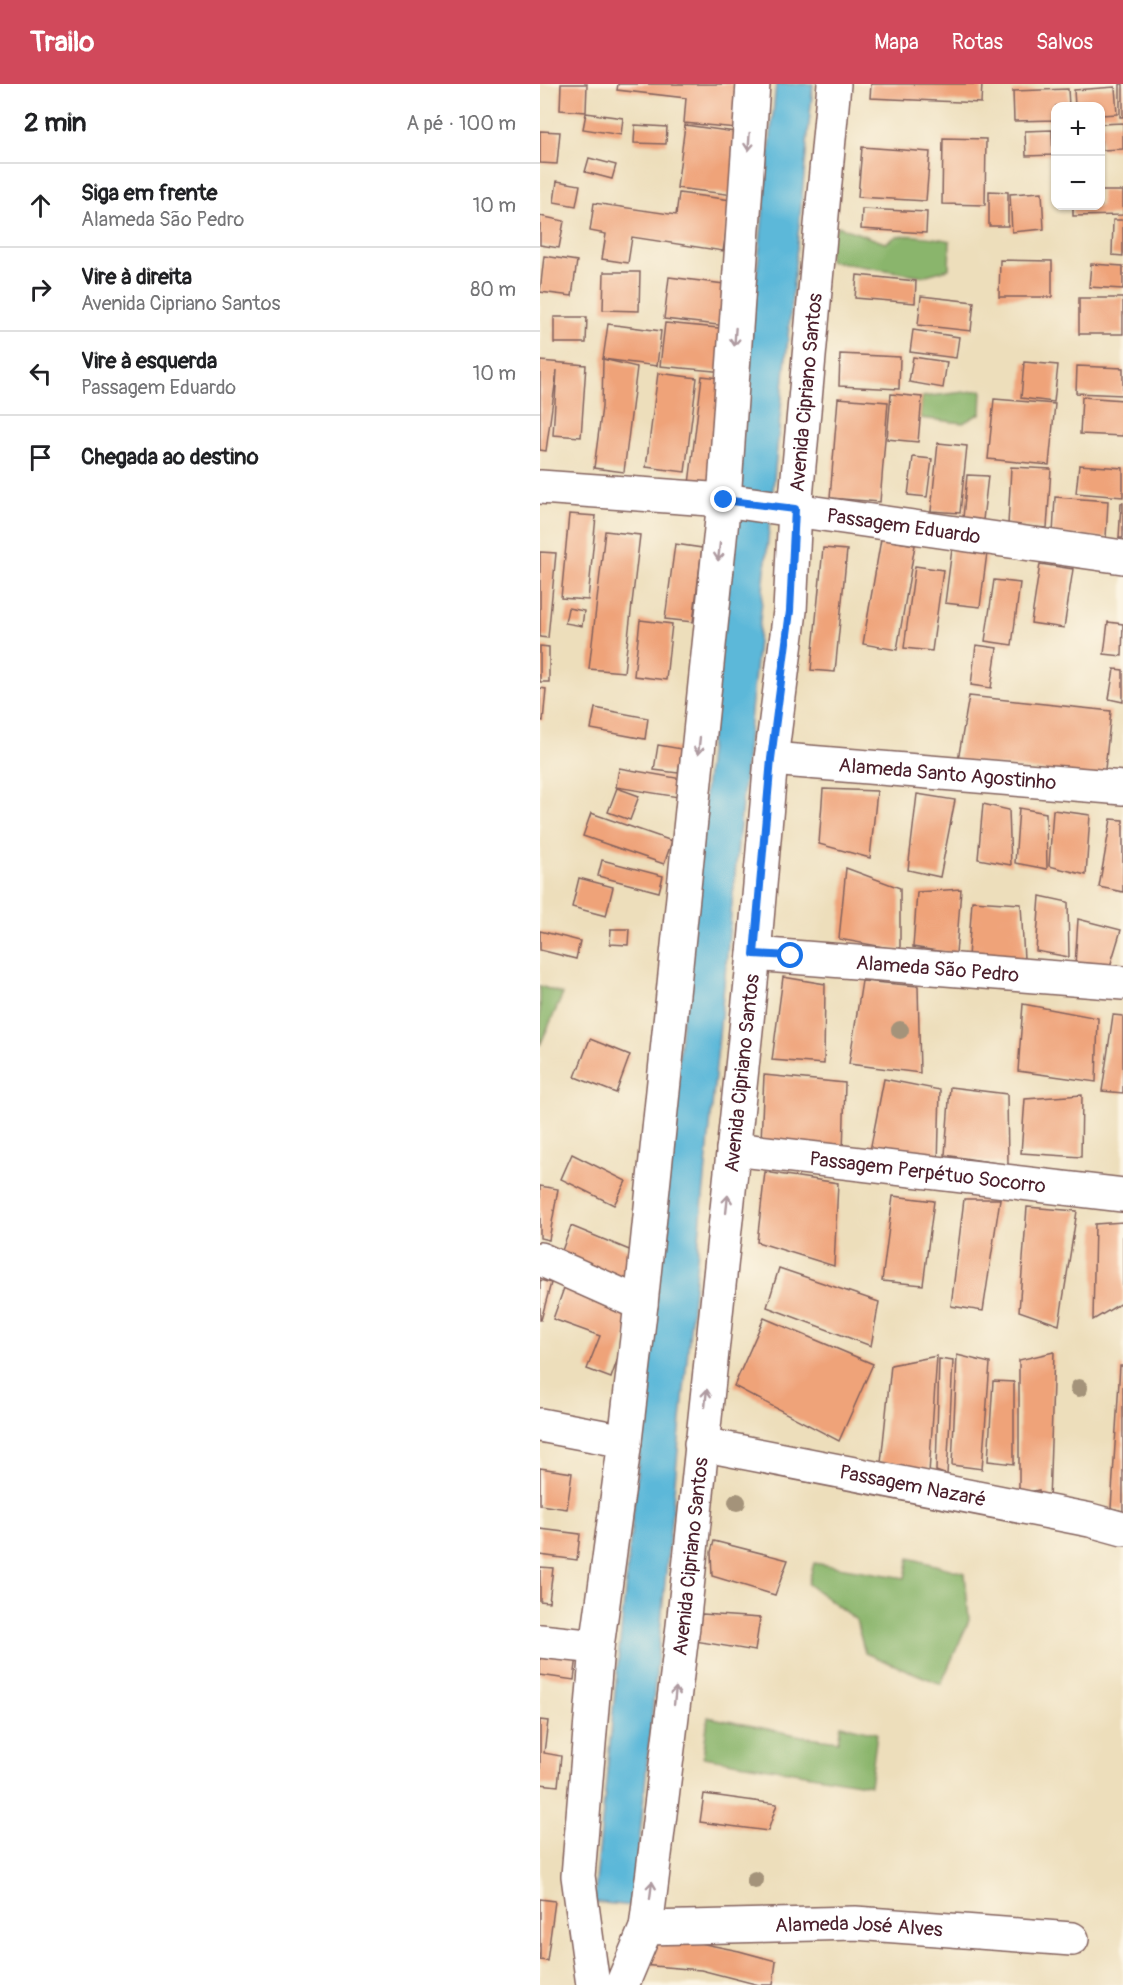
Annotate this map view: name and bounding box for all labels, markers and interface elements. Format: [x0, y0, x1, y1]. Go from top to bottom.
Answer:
text: Trailo [30, 25, 94, 60]
text: Mapa [874, 29, 919, 56]
text: Rotas [952, 29, 1003, 56]
text: Salvos [1036, 29, 1093, 56]
map controls [1051, 102, 1105, 210]
button: + [1051, 102, 1105, 156]
text: 2 min [24, 107, 86, 139]
text: A pé · 100 m [406, 111, 516, 136]
one-way arrow [743, 132, 754, 152]
button: − [1051, 156, 1105, 210]
text: Siga em frente [81, 179, 217, 207]
icon: ahead [24, 189, 57, 222]
text: 10 m [472, 193, 516, 218]
text: Alameda São Pedro [81, 207, 244, 232]
text: Vire à direita [81, 263, 192, 291]
icon: right [24, 273, 57, 306]
text: 80 m [470, 277, 516, 302]
text: Avenida Cipriano Santos [81, 291, 280, 316]
street label: Avenida Cipriano Santos [784, 292, 827, 493]
one-way arrow [729, 326, 740, 346]
text: Vire à esquerda [81, 347, 217, 375]
icon: left [24, 357, 57, 390]
text: 10 m [472, 361, 516, 386]
text: Passagem Eduardo [81, 375, 236, 400]
icon: arrive [24, 441, 57, 474]
text: Chegada ao destino [81, 443, 259, 471]
route end [710, 486, 736, 512]
street label: Passagem Eduardo [825, 502, 983, 549]
one-way arrow [713, 542, 724, 562]
one-way arrow [693, 736, 704, 756]
street label: Alameda Santo Agostinho [838, 752, 1058, 795]
route start [777, 942, 803, 968]
street label: Alameda São Pedro [855, 950, 1020, 987]
street label: Avenida Cipriano Santos [718, 973, 764, 1174]
street label: Passagem Perpétuo Socorro [808, 1146, 1048, 1198]
one-way arrow [722, 1194, 733, 1214]
one-way arrow [701, 1388, 712, 1408]
street label: Avenida Cipriano Santos [667, 1456, 713, 1657]
street label: Passagem Nazaré [837, 1459, 988, 1512]
one-way arrow [670, 1687, 681, 1707]
one-way arrow [645, 1880, 656, 1900]
street label: Alameda José Alves [775, 1910, 944, 1942]

